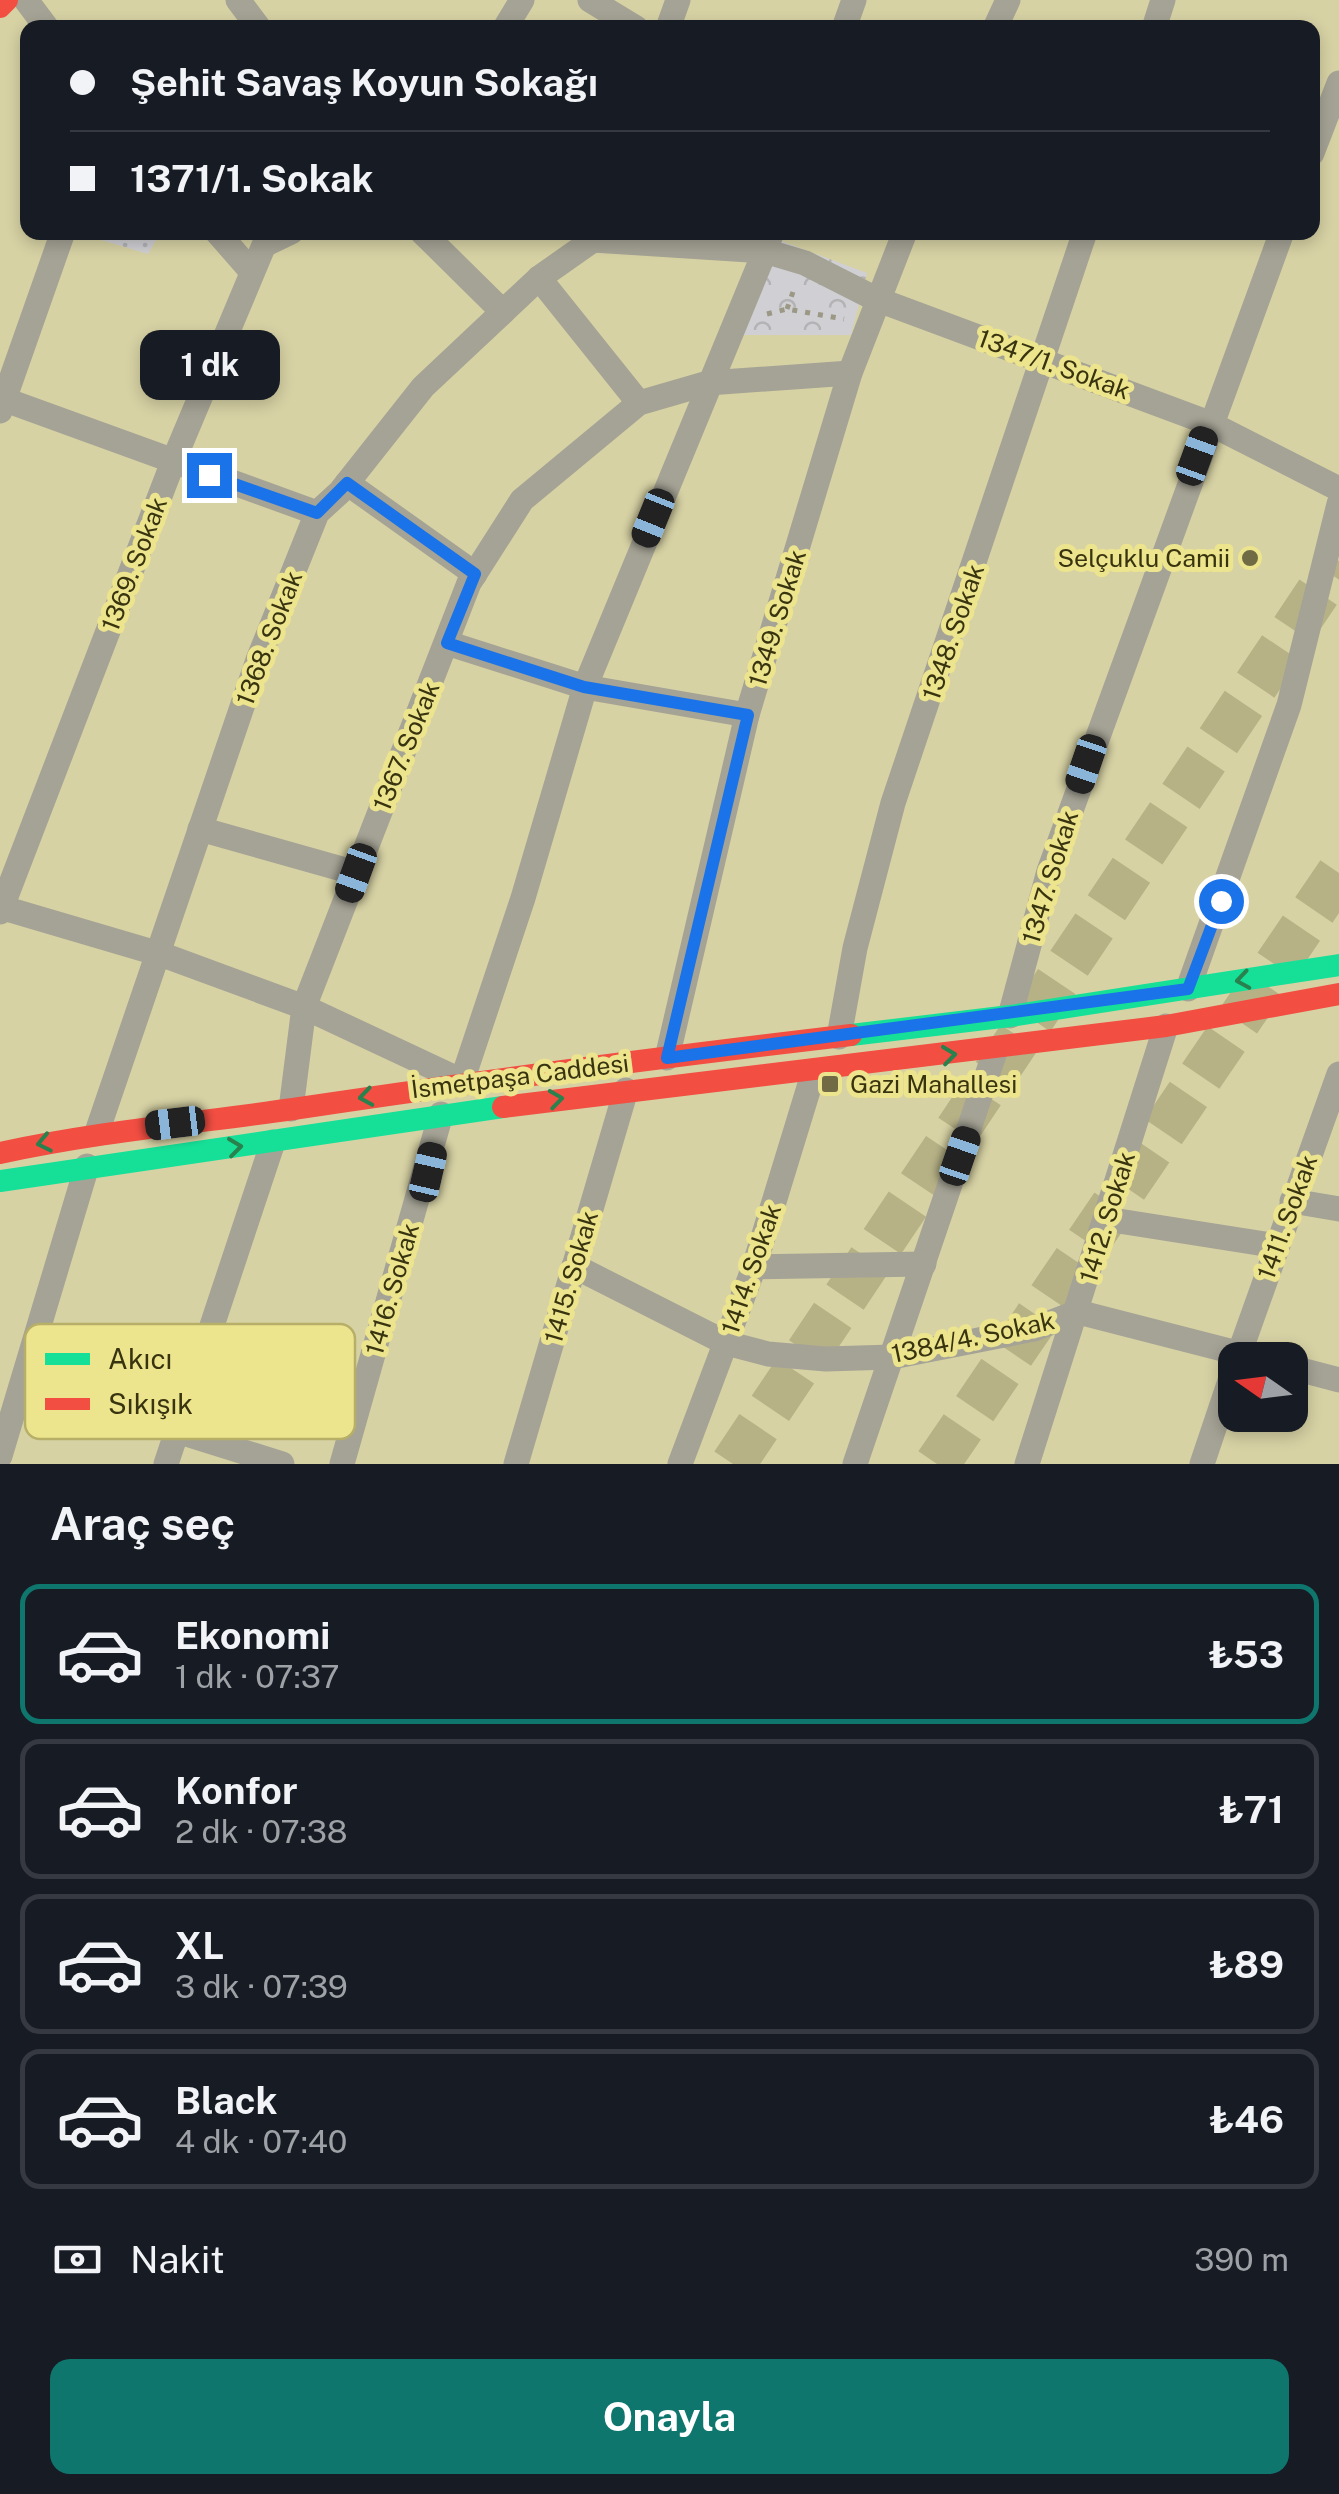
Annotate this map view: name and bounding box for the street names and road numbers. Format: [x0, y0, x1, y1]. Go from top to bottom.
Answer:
street label: 1347/1. Sokak [974, 323, 1134, 405]
street label: 1369. Sokak [95, 493, 173, 635]
street label: 1349. Sokak [742, 546, 812, 690]
street label: 1348. Sokak [916, 560, 990, 704]
street label: 1368. Sokak [230, 567, 308, 709]
street label: 1367. Sokak [366, 677, 446, 815]
street label: 1347. Sokak [1016, 807, 1084, 947]
street label: İsmetpaşa Caddesi [409, 1048, 631, 1104]
street label: 1412. Sokak [1073, 1148, 1141, 1286]
street label: 1411. Sokak [1251, 1151, 1323, 1283]
street label: 1414. Sokak [715, 1200, 787, 1338]
street label: 1415. Sokak [538, 1207, 604, 1347]
street label: 1416. Sokak [359, 1220, 425, 1358]
street label: 1384/4. Sokak [889, 1305, 1057, 1369]

